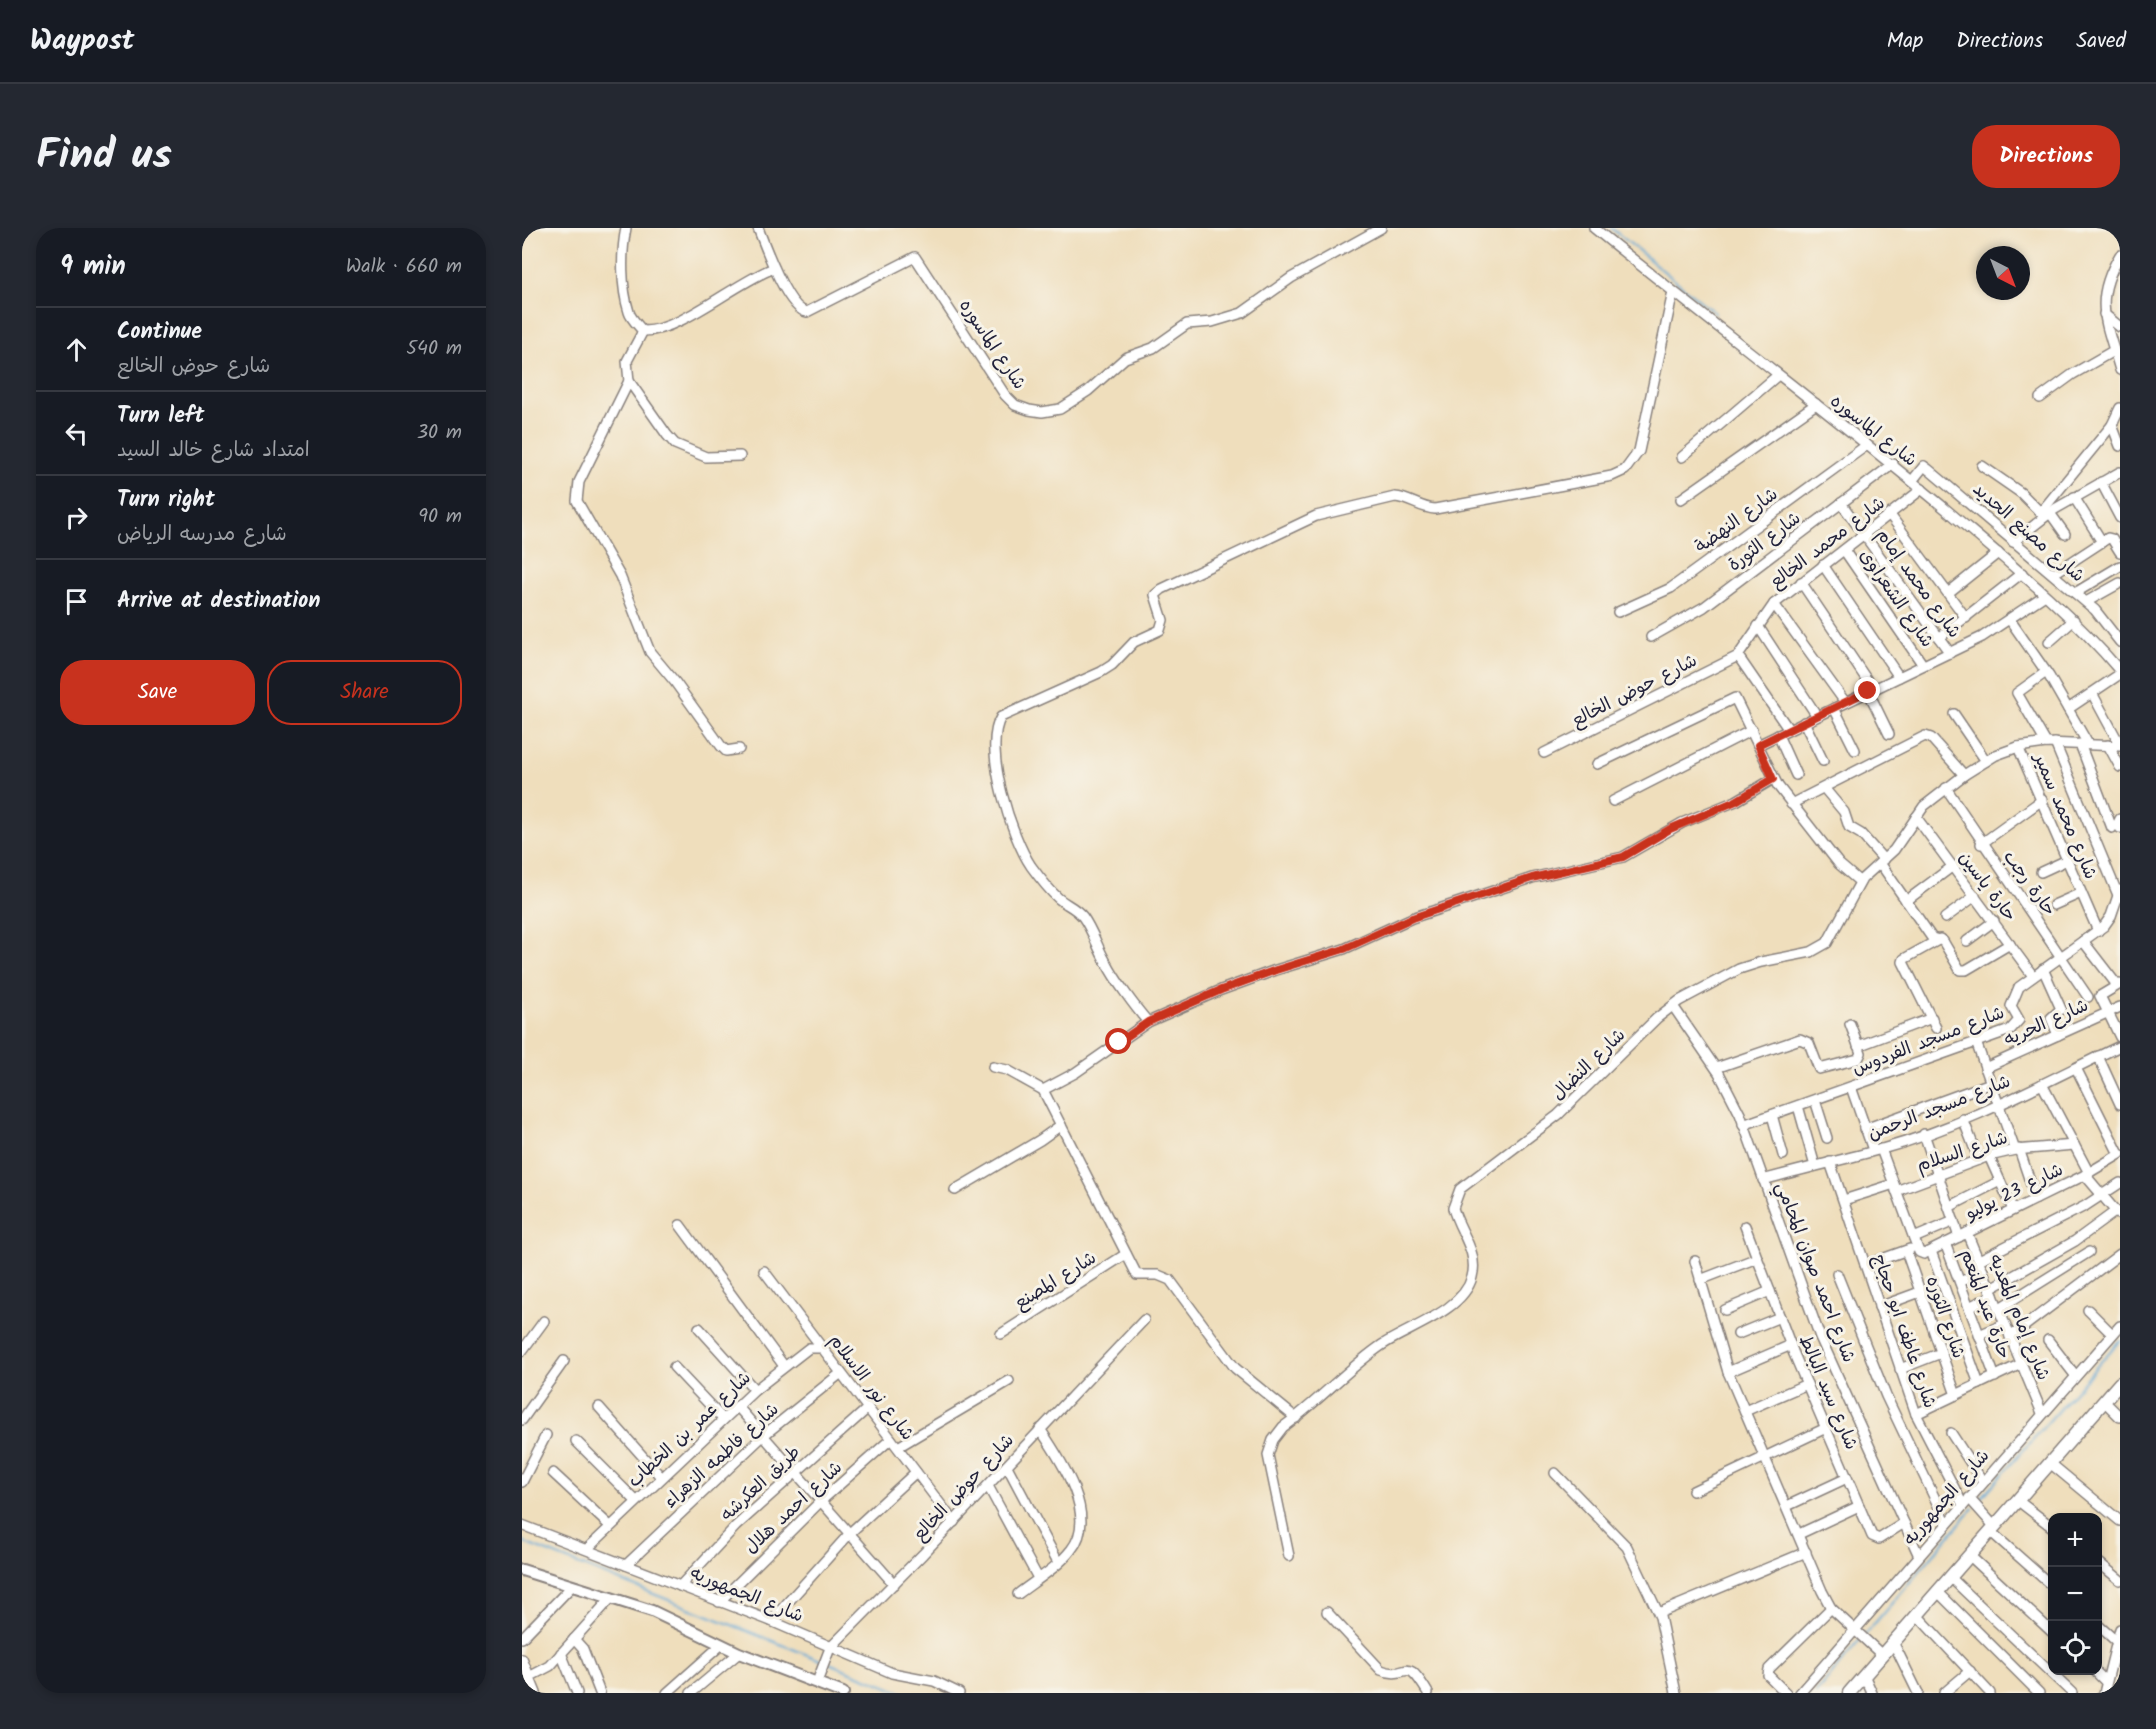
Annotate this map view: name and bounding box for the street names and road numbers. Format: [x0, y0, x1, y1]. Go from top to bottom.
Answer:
street label: شارع الماسوره [951, 294, 1033, 396]
street label: شارع الماسوره [1823, 388, 1923, 475]
street label: شارع مصنع الحديد [1965, 476, 2091, 590]
street label: شارع النهضة [1689, 481, 1785, 561]
street label: شارع محمد الخالع [1764, 490, 1892, 596]
street label: شارع الثورة [1722, 505, 1808, 579]
street label: شارع محمد إمام [1868, 523, 1968, 645]
street label: شارع الشعراوى [1851, 544, 1941, 654]
street label: شارع حوض الخالع [1567, 647, 1703, 736]
street label: شارع محمد سمير [2024, 747, 2104, 884]
street label: حارة ياسين [1951, 845, 2023, 928]
street label: حارة رجب [1995, 845, 2063, 923]
street label: شارع الحريه [2000, 992, 2094, 1055]
street label: شارع مسجد الفردوس [1848, 999, 2009, 1084]
street label: شارع النضال [1545, 1022, 1633, 1108]
street label: شارع مسجد الرحمن [1864, 1068, 2015, 1149]
street label: شارع السلام [1913, 1124, 2012, 1181]
street label: شارع 23 يوليو [1960, 1156, 2069, 1229]
street label: شارع احمد صوان المحامي [1767, 1178, 1862, 1367]
street label: شارع المصنع [1009, 1244, 1103, 1318]
street label: حارة عبد المنعم [1951, 1246, 2018, 1363]
street label: شارع إمام المعديه [1980, 1250, 2057, 1385]
street label: شارع عاطف ابو حجاج [1864, 1251, 1944, 1412]
street label: شارع الثوره [1917, 1272, 1972, 1363]
street label: شارع نور الاسلام [821, 1328, 921, 1447]
street label: شارع سيد البالط [1790, 1330, 1865, 1455]
street label: شارع عمر بن الخطاب [621, 1365, 759, 1495]
street label: شارع فاطمه الزهراء [658, 1396, 786, 1516]
street label: شارع حوض الخالع [906, 1428, 1022, 1548]
street label: طريق العكرشه [714, 1439, 808, 1529]
street label: شارع الجمهوريه [1897, 1443, 1997, 1553]
street label: شارع احمد هلال [738, 1455, 850, 1562]
street label: شارع الجمهوريه [685, 1559, 807, 1631]

